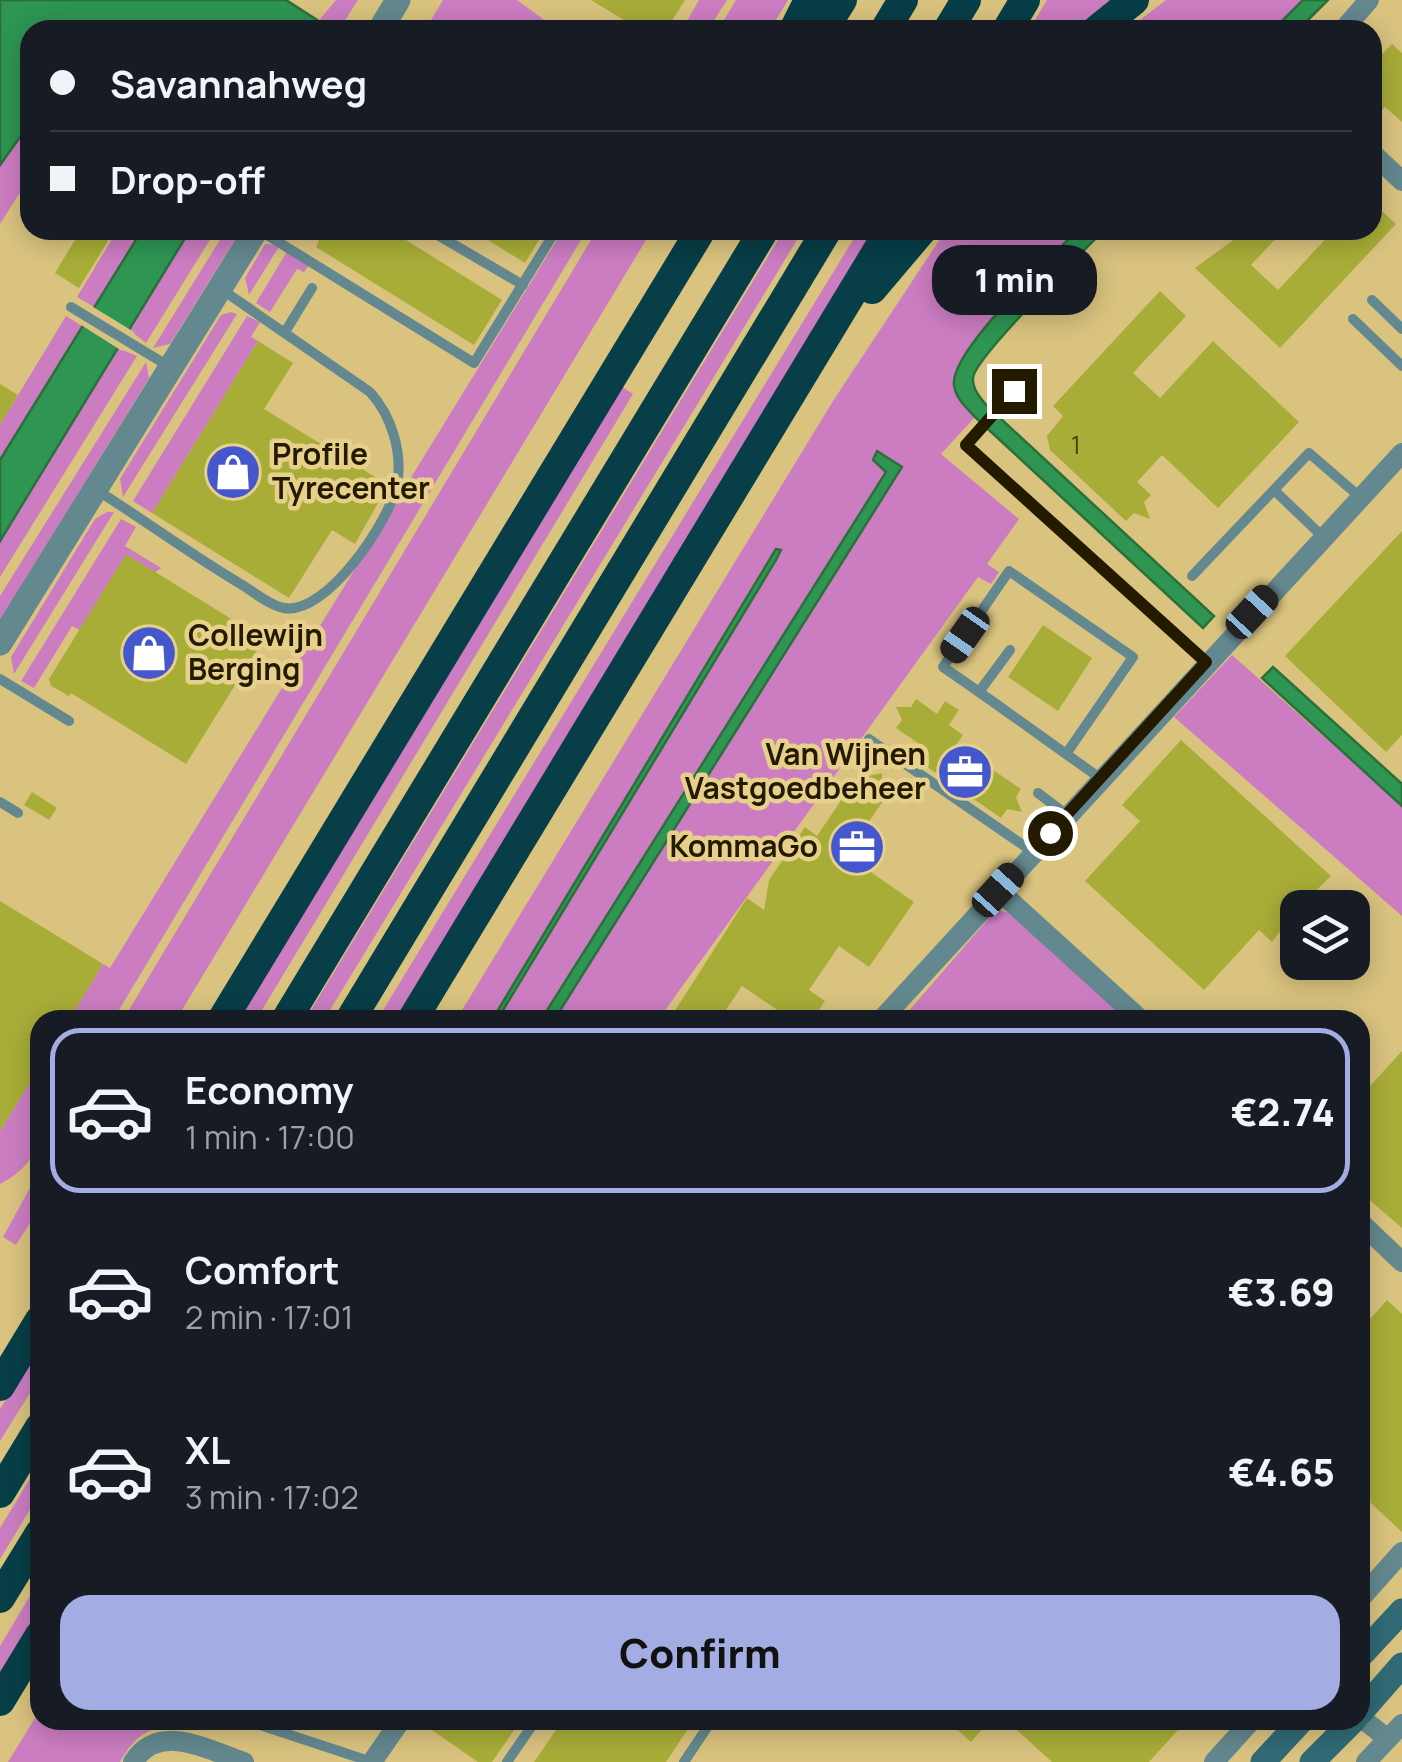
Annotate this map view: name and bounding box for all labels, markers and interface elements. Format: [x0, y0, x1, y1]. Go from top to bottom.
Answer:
text: Savannahweg [110, 57, 367, 109]
text: Drop-off [110, 153, 265, 205]
callout: 1 min [932, 246, 1096, 316]
text: 1 min [974, 258, 1055, 302]
route end [992, 369, 1037, 414]
house number: 1 [1071, 427, 1081, 462]
place label: Profile Tyrecenter [272, 433, 430, 508]
shop icon: Profile Tyrecenter [203, 442, 263, 502]
car [1221, 580, 1283, 644]
car [936, 602, 994, 668]
place label: Collewijn Berging [188, 614, 323, 689]
shop icon: Collewijn Berging [119, 623, 179, 683]
place label: Van Wijnen Vastgoedbeheer [685, 733, 926, 808]
office icon: Van Wijnen Vastgoedbeheer [935, 742, 995, 802]
route start [1028, 811, 1073, 856]
office icon: KommaGo [827, 817, 887, 877]
place label: KommaGo [670, 825, 818, 866]
car [967, 858, 1029, 922]
map controls [1280, 890, 1370, 980]
button: layers [1280, 890, 1370, 980]
text: Economy [185, 1063, 354, 1115]
icon: car [65, 1066, 155, 1156]
text: €2.74 [1231, 1085, 1335, 1137]
text: 1 min · 17:00 [185, 1115, 355, 1159]
text: Comfort [185, 1243, 339, 1295]
icon: car [65, 1246, 155, 1336]
text: €3.69 [1228, 1265, 1335, 1317]
text: 2 min · 17:01 [185, 1295, 353, 1339]
text: XL [185, 1423, 230, 1475]
icon: car [65, 1426, 155, 1516]
text: €4.65 [1229, 1445, 1335, 1497]
text: 3 min · 17:02 [185, 1475, 359, 1519]
button: Confirm [60, 1595, 1340, 1710]

